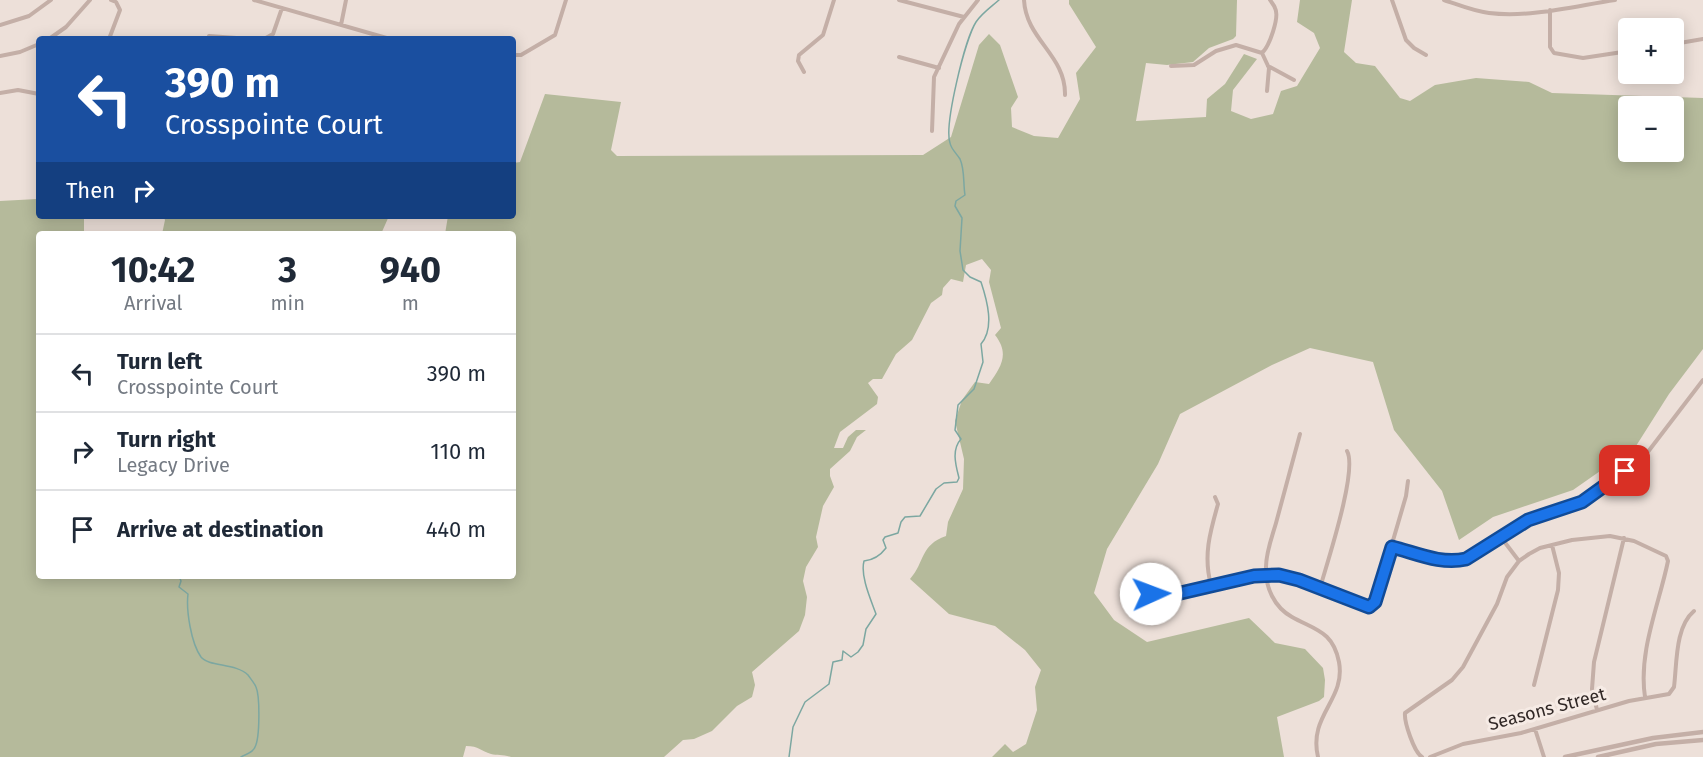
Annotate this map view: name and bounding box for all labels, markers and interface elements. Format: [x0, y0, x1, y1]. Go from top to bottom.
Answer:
map controls [1618, 18, 1684, 162]
button: + [1618, 18, 1684, 84]
text: 390 m [165, 58, 280, 108]
icon: left [66, 60, 144, 138]
button: − [1618, 96, 1684, 162]
text: Crosspointe Court [165, 109, 383, 141]
icon: right [127, 174, 160, 207]
text: Then [66, 177, 115, 204]
text: 10:42 [111, 248, 195, 292]
text: 3 [278, 248, 297, 292]
text: 940 [380, 248, 441, 292]
text: Arrival [124, 291, 182, 315]
text: min [270, 291, 305, 315]
text: m [402, 291, 419, 315]
text: Turn left [117, 348, 202, 375]
icon: left [66, 357, 99, 390]
text: 390 m [427, 360, 486, 387]
text: Crosspointe Court [117, 375, 278, 399]
text: Turn right [117, 426, 216, 453]
icon: right [66, 435, 99, 468]
text: 110 m [430, 438, 486, 465]
pin [1599, 445, 1650, 496]
text: Legacy Drive [117, 453, 230, 477]
icon: arrive [1608, 454, 1641, 487]
icon: arrive [66, 513, 99, 546]
text: Arrive at destination [117, 516, 324, 543]
text: 440 m [426, 516, 486, 543]
position arrow [1119, 562, 1183, 626]
street label: Seasons Street [1486, 683, 1609, 735]

